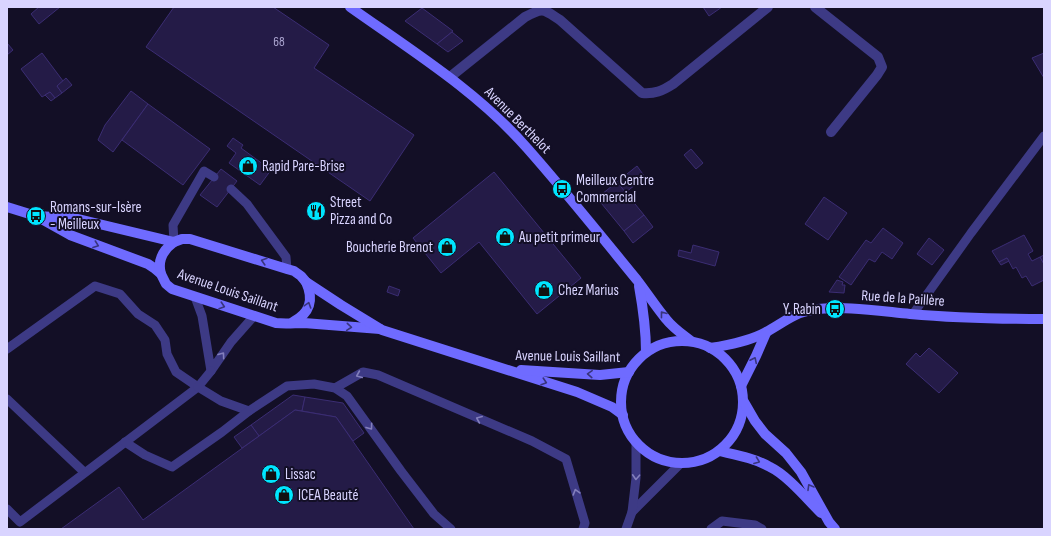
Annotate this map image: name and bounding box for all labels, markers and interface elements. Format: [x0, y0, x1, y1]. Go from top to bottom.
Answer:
house number: 68 [273, 34, 285, 50]
street label: Avenue Berthelot [480, 82, 555, 158]
shop icon: Rapid Pare-Brise [237, 155, 259, 177]
place label: Rapid Pare-Brise [262, 157, 345, 176]
place label: Meilleux Centre Commercial [576, 171, 654, 207]
bus stop icon: Meilleux Centre Commercial [551, 178, 573, 200]
place label: Street Pizza and Co [330, 193, 392, 229]
place label: Romans-sur-Isère - Meilleux [50, 198, 142, 234]
restaurant icon: Street Pizza and Co [305, 200, 327, 222]
bus stop icon: Romans-sur-Isère - Meilleux [25, 205, 47, 227]
shop icon: Au petit primeur [494, 226, 516, 248]
place label: Au petit primeur [518, 228, 601, 247]
shop icon: Boucherie Brenot [436, 236, 458, 258]
place label: Boucherie Brenot [346, 238, 433, 257]
one-way arrow [93, 240, 100, 248]
one-way arrow [261, 258, 268, 266]
street label: Avenue Louis Saillant [174, 264, 281, 317]
shop icon: Chez Marius [533, 279, 555, 301]
place label: Chez Marius [558, 281, 619, 300]
street label: Rue de la Paillère [861, 286, 945, 311]
bus stop icon: Y. Rabin [824, 298, 846, 320]
place label: Y. Rabin [783, 300, 821, 319]
one-way arrow [219, 301, 226, 310]
one-way arrow [303, 302, 312, 309]
one-way arrow [660, 312, 667, 319]
one-way arrow [346, 322, 352, 331]
street label: Avenue Louis Saillant [514, 346, 621, 367]
one-way arrow [217, 352, 225, 359]
one-way arrow [749, 356, 757, 364]
one-way arrow [587, 370, 593, 378]
one-way arrow [356, 371, 363, 379]
one-way arrow [541, 377, 548, 386]
one-way arrow [476, 416, 484, 424]
one-way arrow [365, 423, 372, 430]
one-way arrow [753, 457, 760, 465]
shop icon: Lissac [260, 463, 282, 485]
place label: Lissac [285, 465, 316, 484]
one-way arrow [632, 474, 640, 480]
shop icon: ICEA Beauté [273, 484, 295, 506]
one-way arrow [808, 484, 815, 492]
place label: ICEA Beauté [298, 486, 358, 505]
one-way arrow [572, 488, 581, 495]

